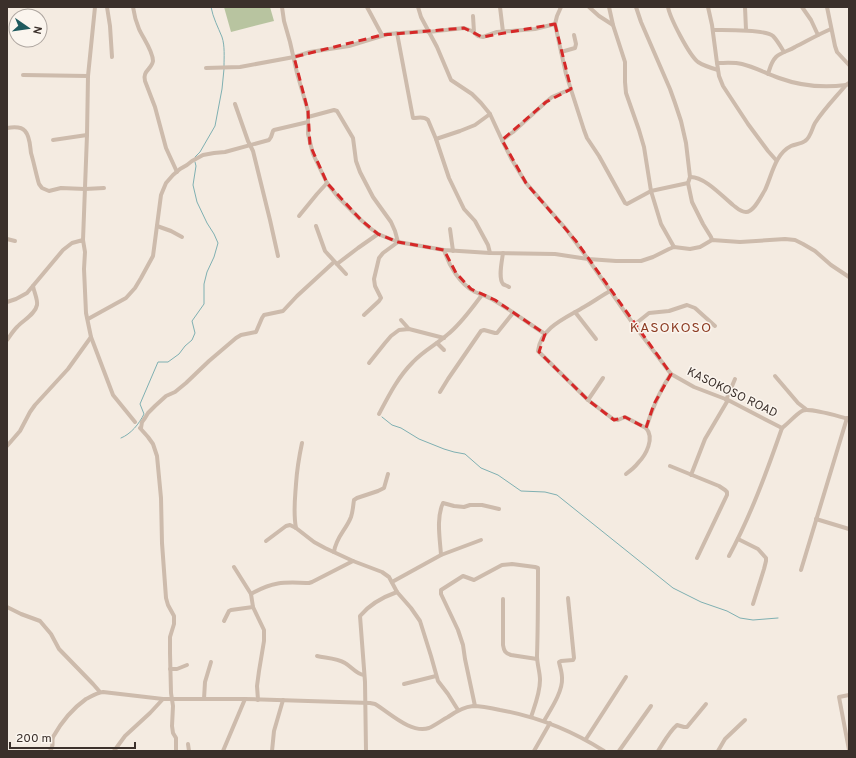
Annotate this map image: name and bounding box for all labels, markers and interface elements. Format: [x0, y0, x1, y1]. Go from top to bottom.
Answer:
north arrow [8, 8, 48, 48]
text: N [29, 25, 44, 35]
district label: KASOKOSO [630, 320, 712, 337]
street label: KASOKOSO ROAD [684, 364, 780, 422]
scale bar [10, 724, 135, 750]
text: 200 m [16, 731, 52, 747]

